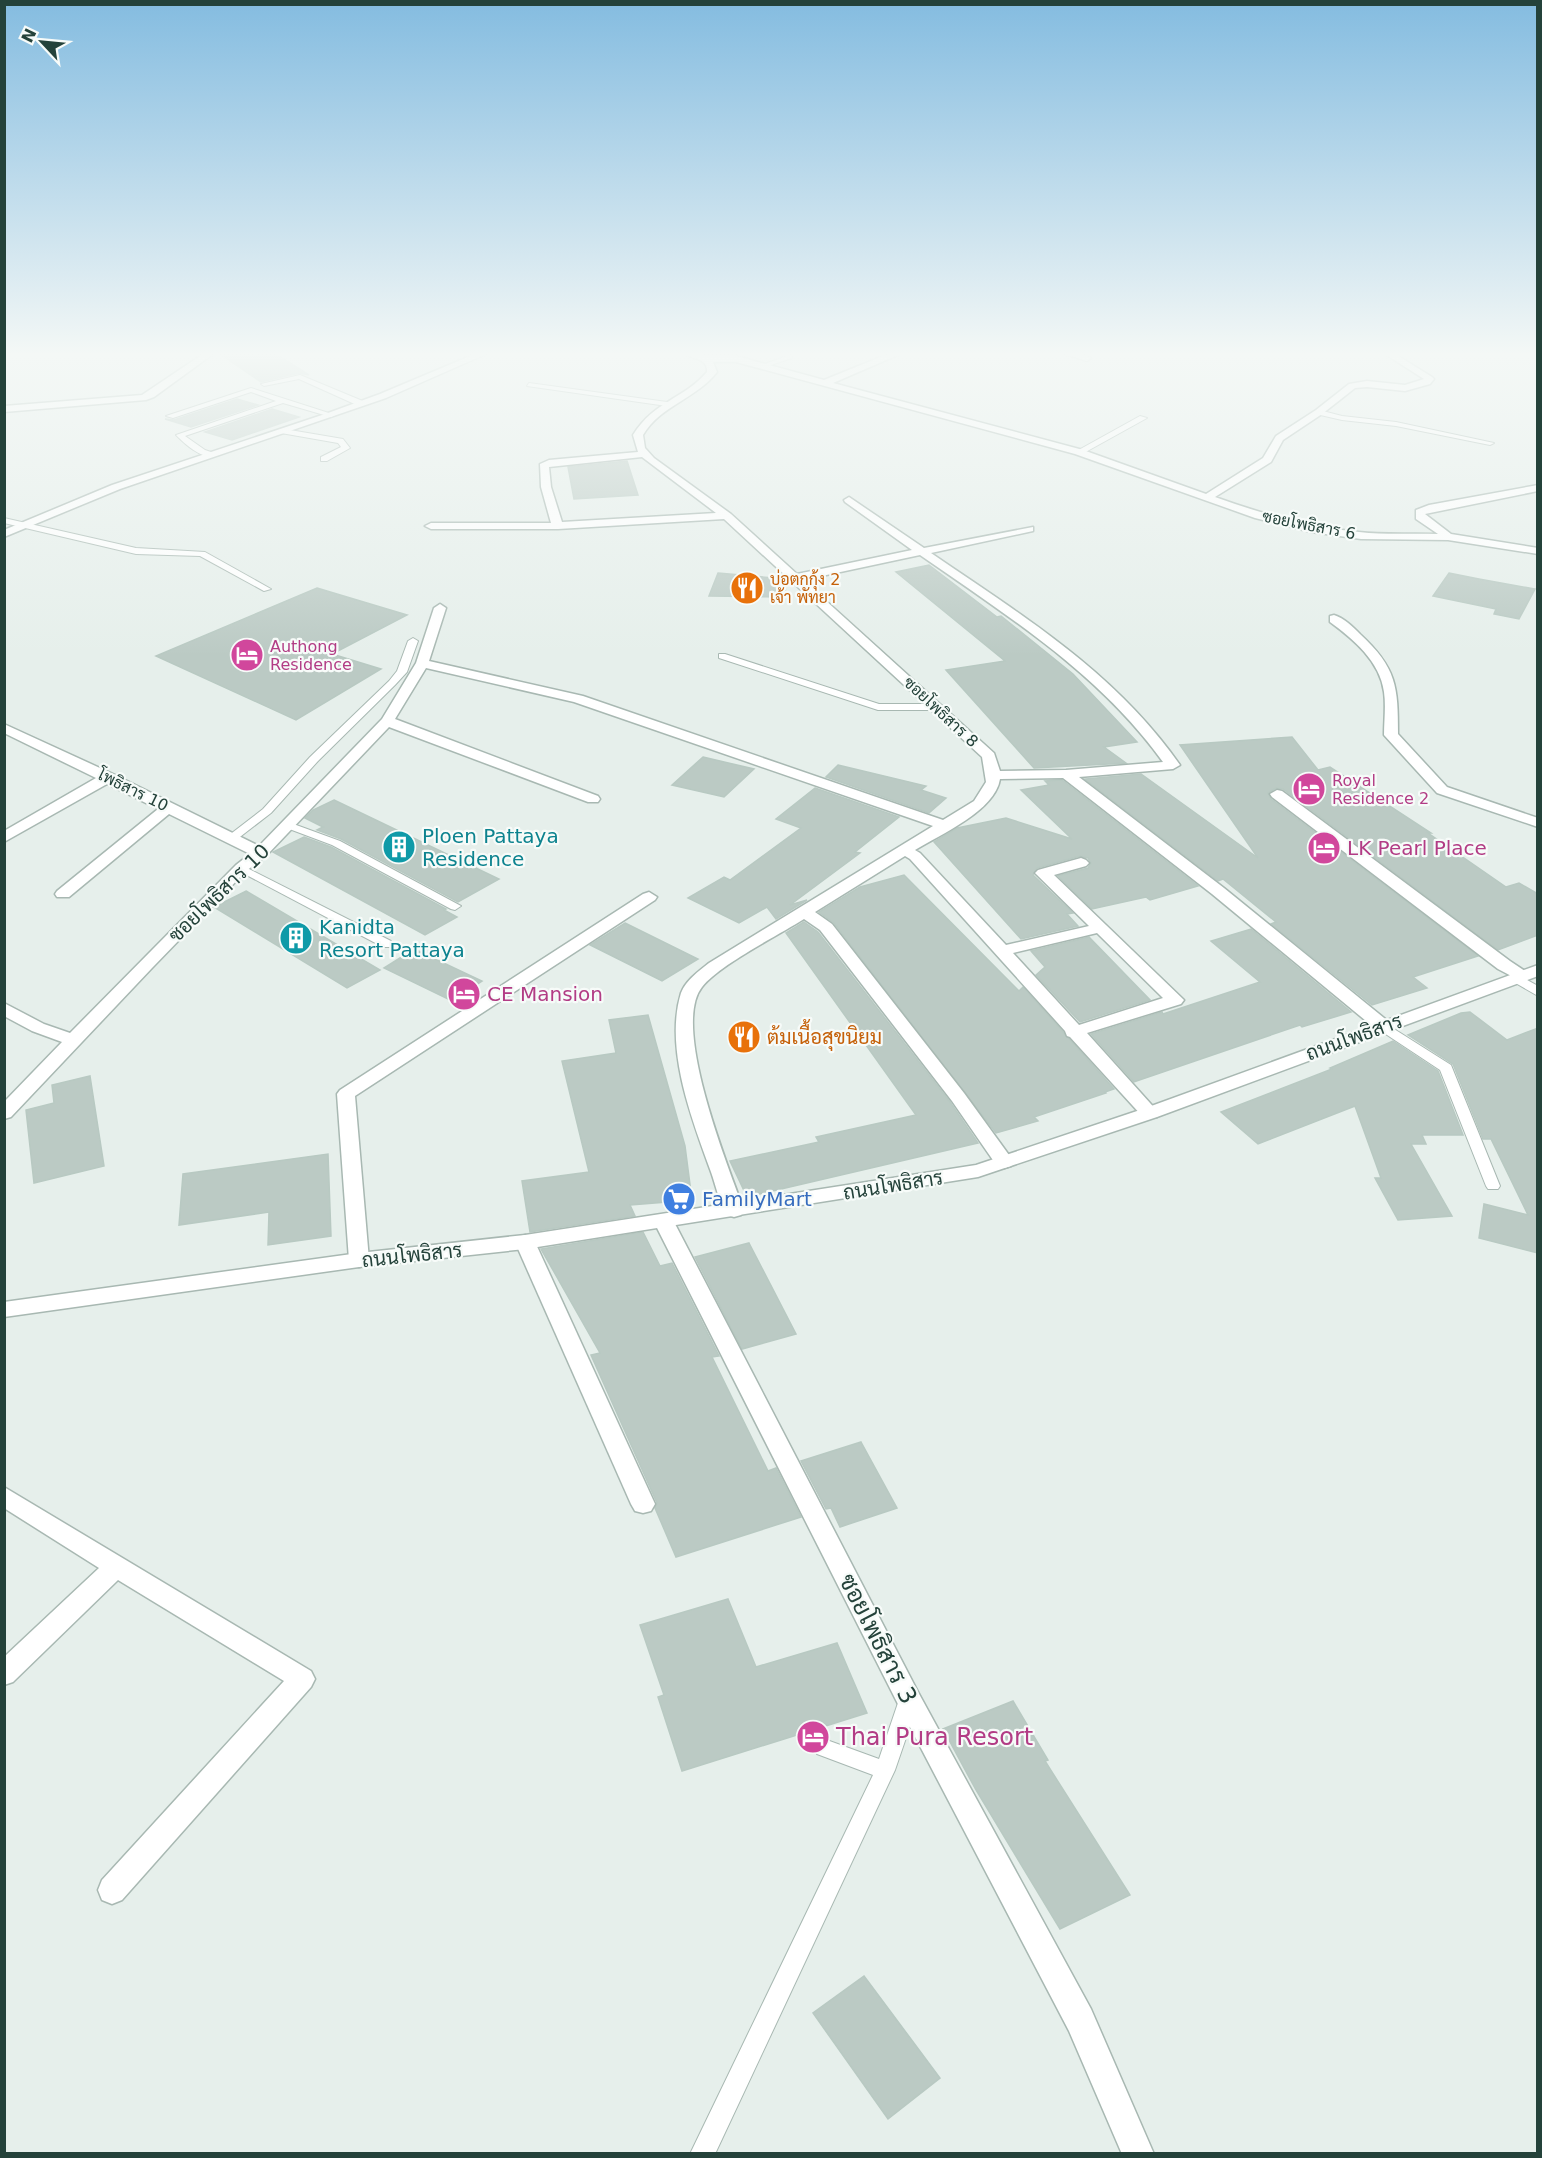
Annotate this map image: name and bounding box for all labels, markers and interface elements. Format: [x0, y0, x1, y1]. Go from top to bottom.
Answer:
north arrow [12, 12, 72, 72]
text: N [17, 25, 40, 46]
street label: ซอยโพธิสาร 6 [1261, 505, 1358, 543]
place label: บ่อตกกุ้ง 2 เจ้า พัทยา [770, 569, 840, 607]
restaurant icon: บ่อตกกุ้ง 2 เจ้า พัทยา [729, 570, 765, 606]
hotel icon: Authong Residence [229, 637, 265, 673]
place label: Authong Residence [270, 637, 352, 674]
street label: ซอยโพธิสาร 8 [900, 671, 983, 751]
street label: โพธิสาร 10 [94, 762, 172, 815]
hotel icon: Royal Residence 2 [1291, 771, 1327, 807]
place label: Royal Residence 2 [1332, 771, 1429, 808]
place label: Ploen Pattaya Residence [422, 824, 559, 871]
building icon: Ploen Pattaya Residence [381, 829, 417, 865]
hotel icon: LK Pearl Place [1306, 830, 1342, 866]
place label: LK Pearl Place [1347, 836, 1487, 860]
street label: ซอยโพธิสาร 10 [163, 838, 274, 947]
place label: Kanidta Resort Pattaya [319, 915, 465, 962]
building icon: Kanidta Resort Pattaya [278, 920, 314, 956]
hotel icon: CE Mansion [446, 976, 482, 1012]
place label: CE Mansion [487, 982, 603, 1006]
street label: ถนนโพธิสาร [1302, 1008, 1406, 1066]
restaurant icon: ต้มเนื้อสุขนิยม [726, 1019, 762, 1055]
place label: ต้มเนื้อสุขนิยม [767, 1019, 882, 1051]
street label: ถนนโพธิสาร [841, 1164, 945, 1205]
supermarket icon: FamilyMart [661, 1181, 697, 1217]
place label: FamilyMart [702, 1187, 812, 1211]
street label: ถนนโพธิสาร [360, 1237, 463, 1272]
street label: ซอยโพธิสาร 3 [833, 1568, 925, 1709]
hotel icon: Thai Pura Resort [795, 1719, 831, 1755]
place label: Thai Pura Resort [835, 1723, 1033, 1751]

